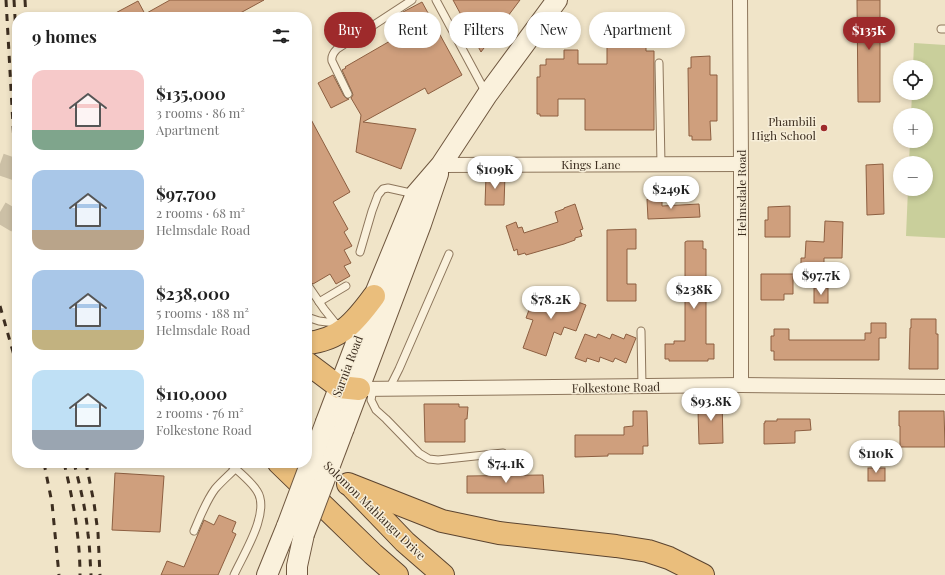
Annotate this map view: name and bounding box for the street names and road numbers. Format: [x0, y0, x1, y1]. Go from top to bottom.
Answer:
street label: Helmsdale Road [733, 149, 749, 237]
street label: Kings Lane [561, 156, 621, 172]
street label: Sarnia Road [328, 333, 366, 399]
street label: Folkestone Road [572, 378, 660, 396]
street label: Solomon Mahlangu Drive [321, 457, 429, 563]

